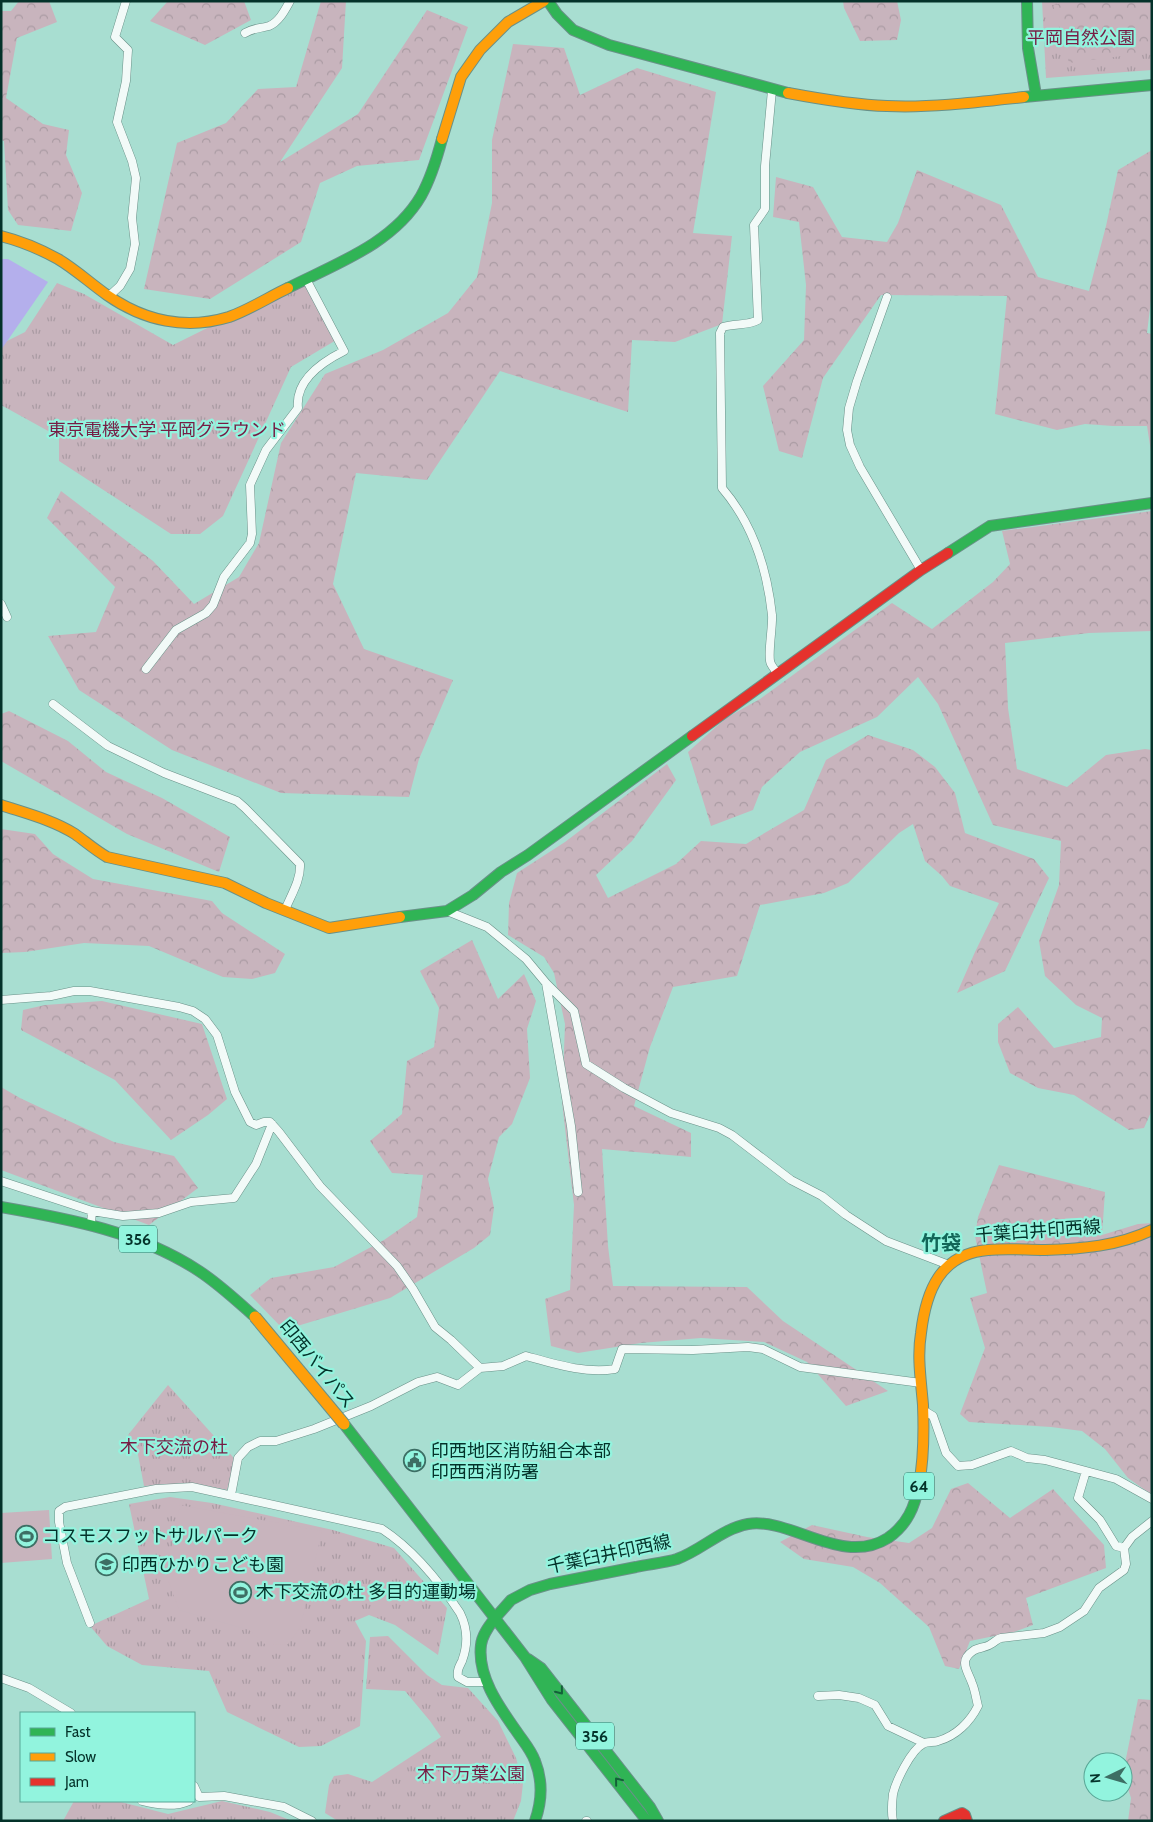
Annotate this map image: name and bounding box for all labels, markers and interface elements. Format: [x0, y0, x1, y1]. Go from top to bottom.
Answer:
park label: 平岡自然公園 [1027, 27, 1135, 49]
park label: 東京電機大学 平岡グラウンド [48, 419, 286, 441]
street label: 千葉臼井印西線 [974, 1216, 1102, 1246]
road number: 356 [119, 1226, 157, 1252]
district label: 竹袋 [921, 1231, 961, 1255]
street label: 印西バイパス [275, 1315, 359, 1413]
park label: 木下交流の杜 [120, 1436, 228, 1458]
place label: 印西地区消防組合本部 印西西消防署 [431, 1440, 611, 1483]
public building icon: 印西地区消防組合本部 印西西消防署 [403, 1449, 427, 1473]
road number: 64 [904, 1472, 934, 1500]
sports icon: コスモスフットサルパーク [14, 1524, 38, 1548]
place label: コスモスフットサルパーク [42, 1525, 258, 1547]
street label: 千葉臼井印西線 [545, 1530, 673, 1578]
school or university icon: 印西ひかりこども園 [94, 1553, 118, 1577]
place label: 印西ひかりこども園 [122, 1554, 284, 1576]
sports icon: 木下交流の杜 多目的運動場 [228, 1580, 252, 1604]
place label: 木下交流の杜 多目的運動場 [256, 1581, 476, 1603]
one-way arrow [554, 1685, 563, 1694]
legend [20, 1712, 195, 1802]
road number: 356 [576, 1722, 614, 1750]
text: Fast [65, 1723, 90, 1741]
text: Slow [65, 1748, 96, 1766]
north arrow [1083, 1752, 1133, 1802]
park label: 木下万葉公園 [417, 1763, 525, 1785]
text: N [1086, 1772, 1104, 1784]
text: Jam [64, 1773, 89, 1791]
one-way arrow [614, 1778, 623, 1787]

